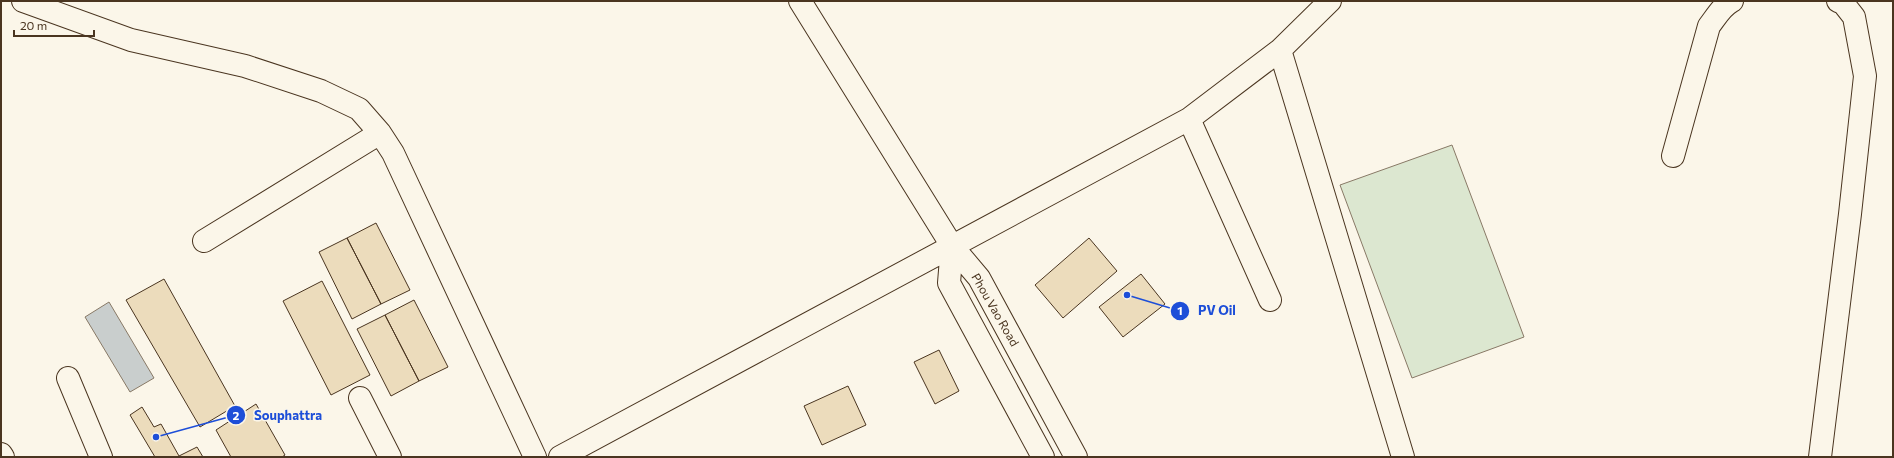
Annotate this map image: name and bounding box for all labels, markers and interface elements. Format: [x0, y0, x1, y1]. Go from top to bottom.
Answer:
scale bar [14, 12, 94, 38]
text: 20 m [20, 18, 47, 32]
street label: Phou Vao Road [969, 271, 1022, 349]
callout: PV Oil [1170, 298, 1244, 323]
text: PV Oil [1198, 302, 1236, 318]
text: 1 [1177, 303, 1183, 317]
callout: Souphattra [226, 403, 330, 428]
text: Souphattra [254, 407, 322, 423]
text: 2 [233, 408, 240, 422]

